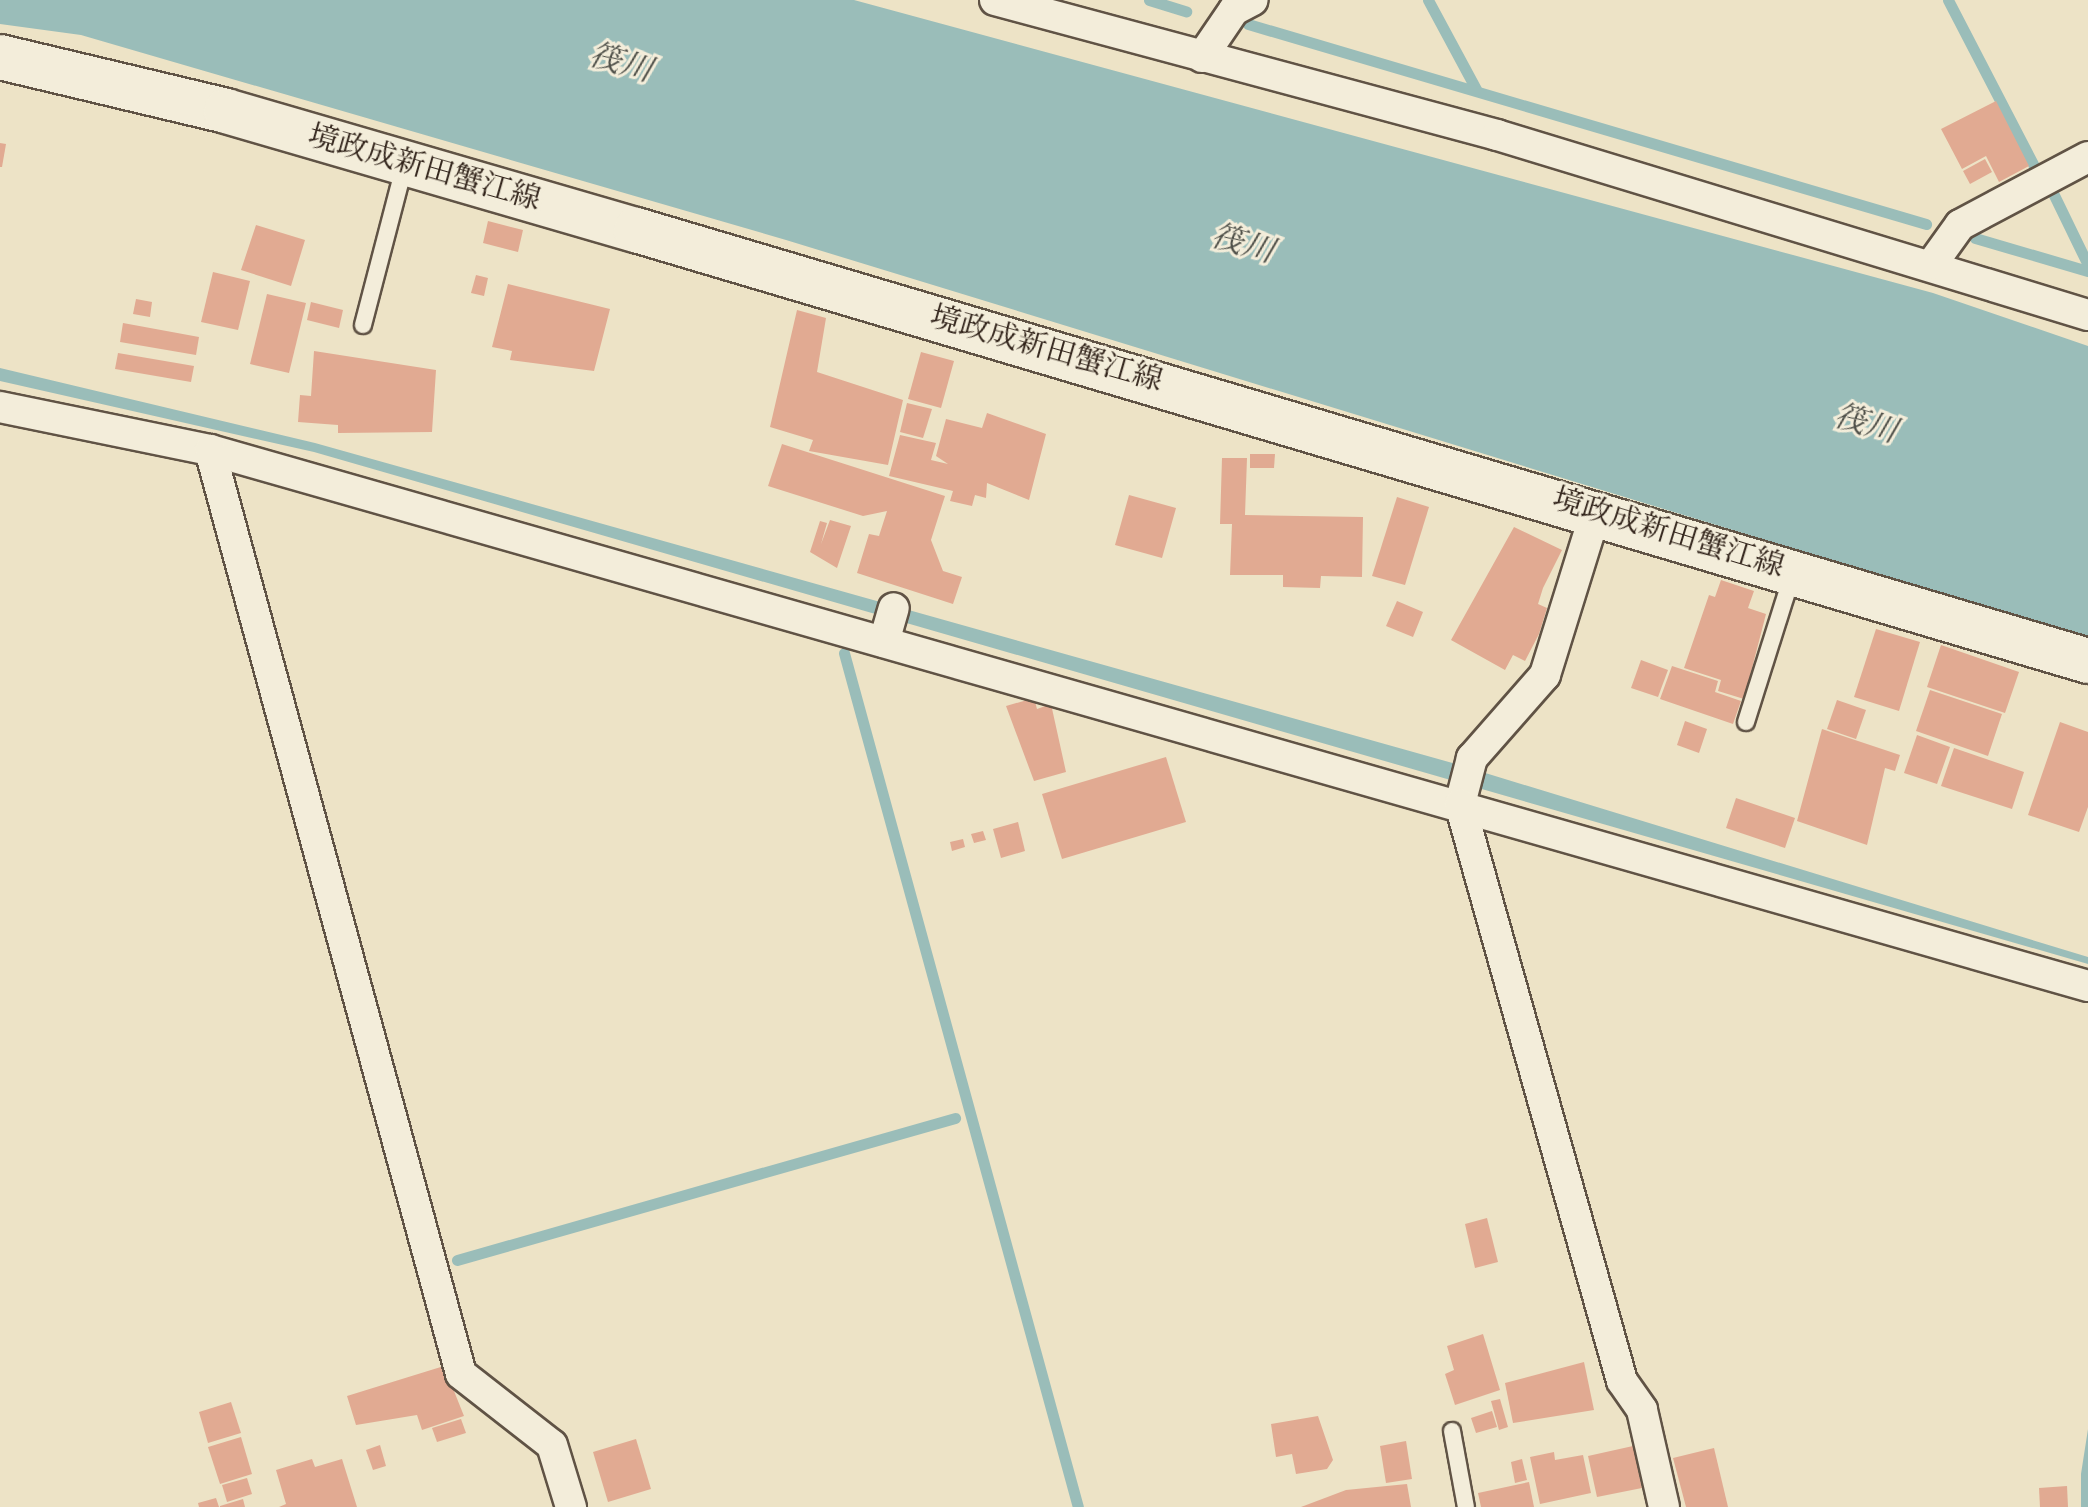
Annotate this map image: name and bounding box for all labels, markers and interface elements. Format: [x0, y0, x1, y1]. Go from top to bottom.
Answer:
water label: 筏川 [584, 38, 656, 92]
street label: 境政成新田蟹江線 [304, 119, 544, 219]
water label: 筏川 [1206, 219, 1278, 273]
street label: 境政成新田蟹江線 [926, 300, 1166, 400]
water label: 筏川 [1829, 399, 1901, 453]
street label: 境政成新田蟹江線 [1548, 482, 1788, 586]

